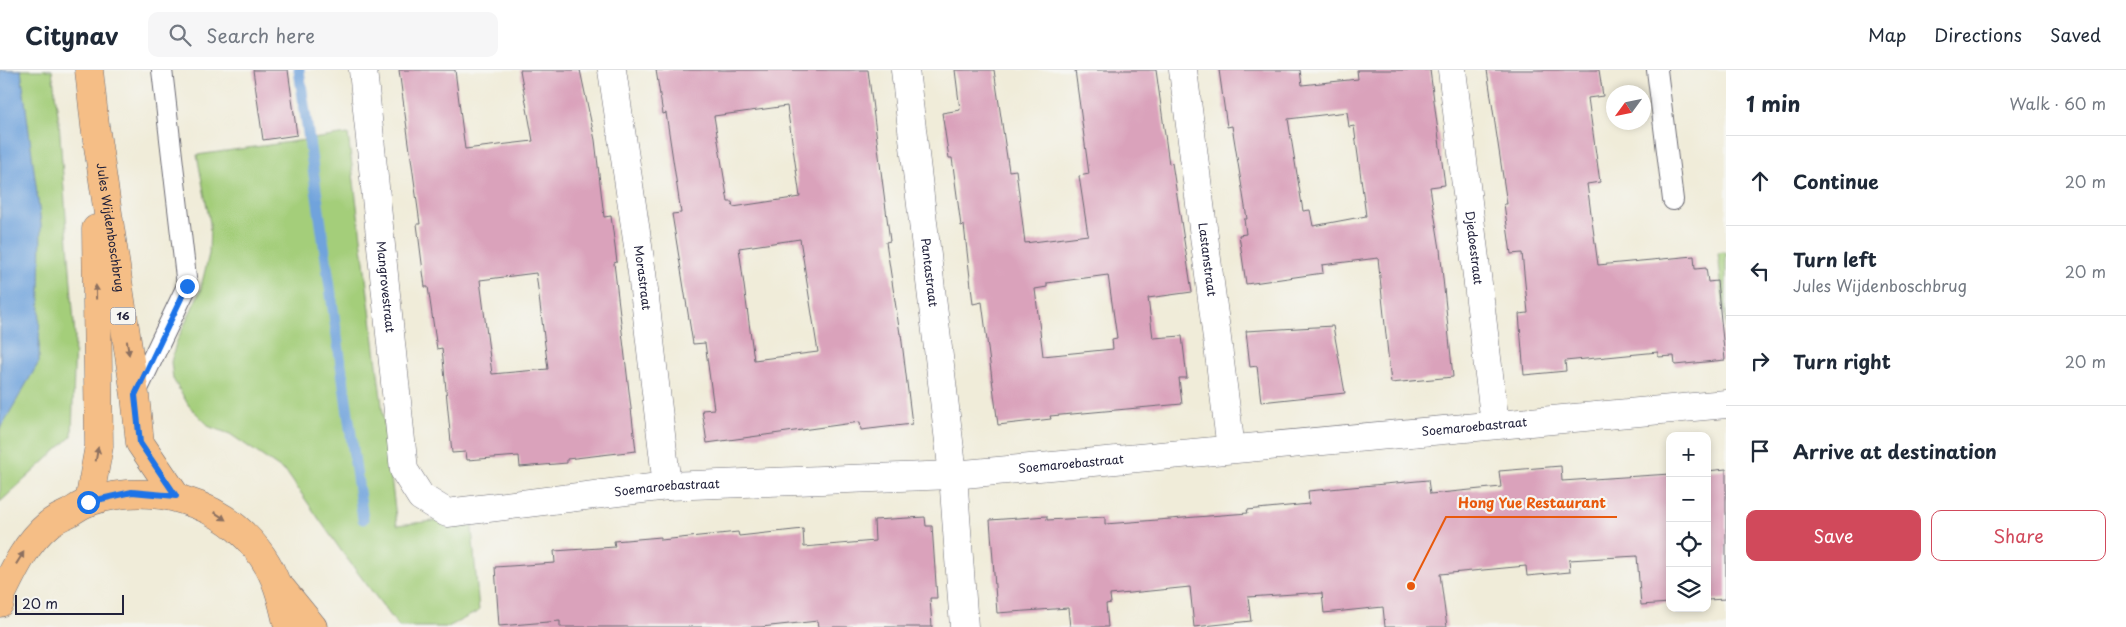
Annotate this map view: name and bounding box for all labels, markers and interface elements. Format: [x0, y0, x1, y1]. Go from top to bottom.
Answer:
search box [148, 12, 498, 57]
text: Citynav [25, 17, 118, 53]
icon: search [166, 21, 194, 49]
text: Search here [206, 21, 315, 49]
text: Map [1868, 21, 1906, 48]
text: Directions [1934, 21, 2022, 48]
text: Saved [2050, 21, 2101, 48]
north arrow [1606, 85, 1651, 130]
text: 1 min [1746, 87, 1800, 119]
text: Walk · 60 m [2009, 91, 2106, 115]
street label: Jules Wijdenboschbrug [93, 162, 130, 293]
icon: ahead [1746, 167, 1774, 195]
text: Continue [1793, 167, 1879, 195]
text: 20 m [2065, 169, 2106, 193]
street label: Djedoestraat [1461, 210, 1488, 286]
street label: Lastanstraat [1194, 221, 1222, 297]
street label: Pantastraat [917, 237, 943, 308]
street label: Mangrovestraat [373, 240, 400, 334]
street label: Morastraat [630, 244, 656, 311]
text: Turn left [1793, 245, 1877, 273]
icon: left [1746, 257, 1774, 285]
text: 20 m [2065, 259, 2106, 283]
text: Jules Wijdenboschbrug [1793, 273, 1967, 297]
route end [176, 275, 199, 298]
one-way arrow [92, 283, 100, 299]
road number: 16 [110, 308, 136, 325]
one-way arrow [124, 340, 132, 356]
icon: right [1746, 347, 1774, 375]
text: Turn right [1793, 347, 1891, 375]
text: 20 m [2065, 349, 2106, 373]
street label: Soemaroebastraat [1421, 412, 1528, 440]
map controls [1666, 432, 1711, 612]
button: + [1666, 432, 1711, 477]
icon: arrive [1746, 437, 1774, 465]
text: Arrive at destination [1793, 437, 1997, 465]
one-way arrow [94, 446, 102, 462]
street label: Soemaroebastraat [1018, 449, 1125, 477]
street label: Soemaroebastraat [613, 474, 720, 500]
button: − [1666, 477, 1711, 522]
callout: Hong Yue Restaurant [1446, 488, 1617, 517]
route start [77, 491, 100, 514]
text: Hong Yue Restaurant [1458, 492, 1606, 513]
button: Save [1746, 510, 1921, 561]
button: Share [1931, 510, 2106, 561]
one-way arrow [213, 511, 226, 521]
button: locate [1666, 522, 1711, 567]
one-way arrow [15, 552, 24, 565]
button: layers [1666, 567, 1711, 612]
scale bar [15, 592, 124, 615]
text: 20 m [22, 593, 58, 614]

